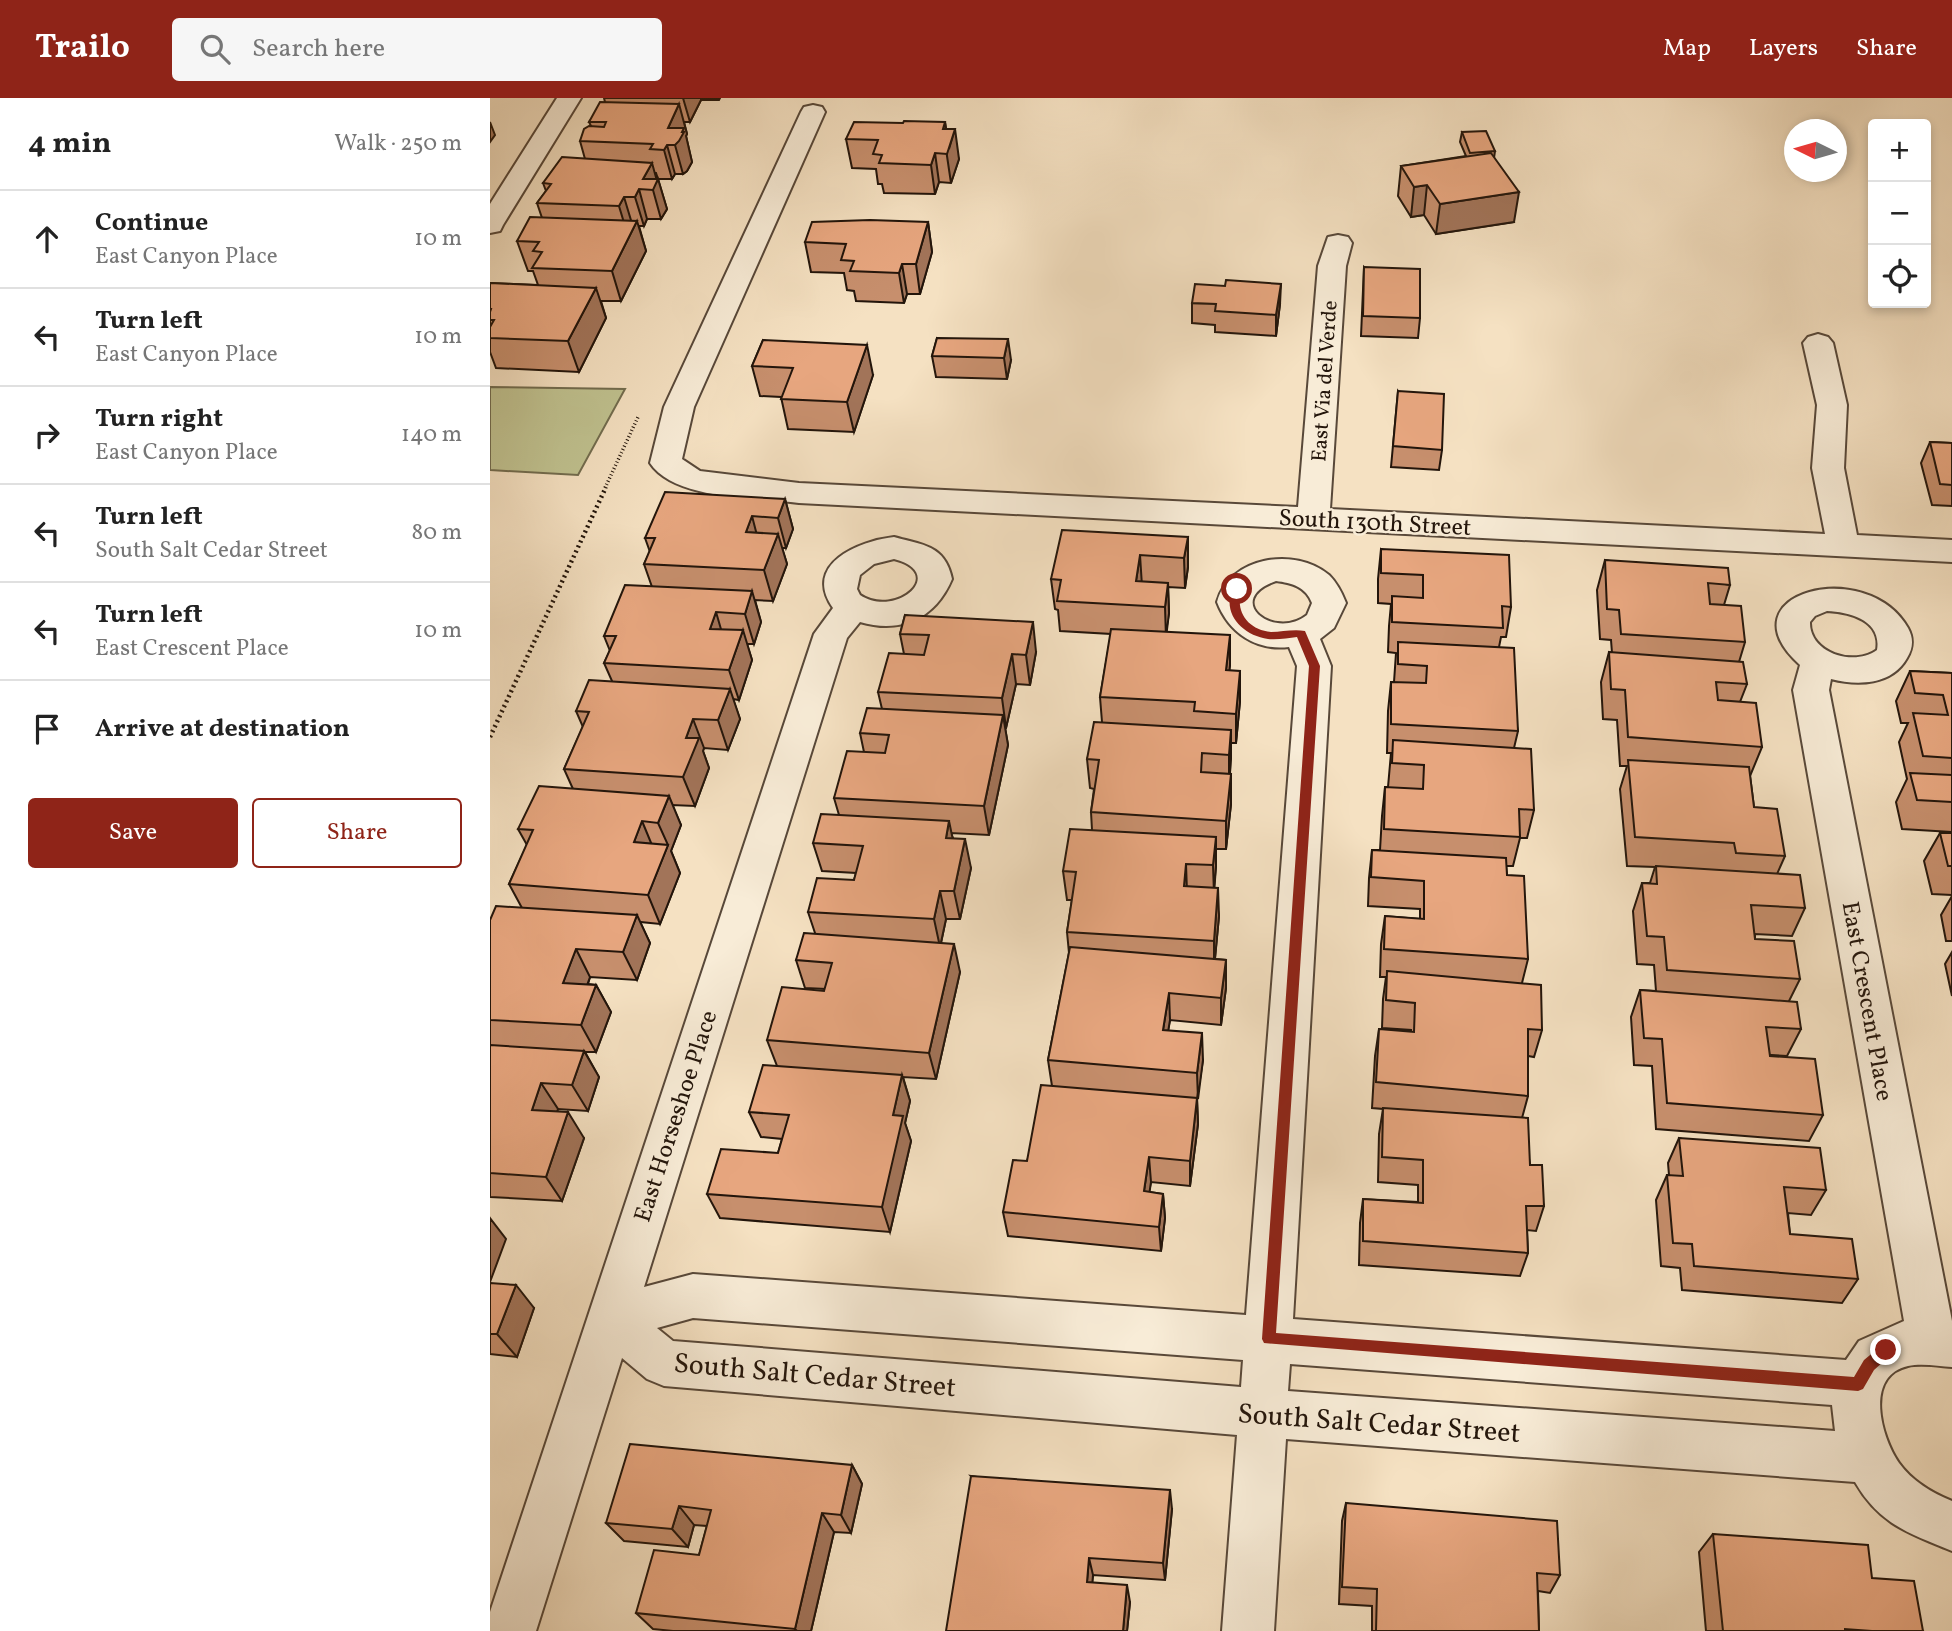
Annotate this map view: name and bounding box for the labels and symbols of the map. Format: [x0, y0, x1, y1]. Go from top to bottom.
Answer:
north arrow [1784, 119, 1847, 182]
street label: East Via del Verde [1305, 299, 1346, 463]
street label: South 130th Street [1278, 502, 1472, 546]
route start [1221, 573, 1252, 604]
street label: East Crescent Place [1832, 899, 1900, 1104]
street label: East Horseshoe Place [627, 1006, 727, 1227]
route end [1870, 1334, 1901, 1365]
street label: South Salt Cedar Street [672, 1345, 958, 1408]
street label: South Salt Cedar Street [1236, 1395, 1522, 1454]

